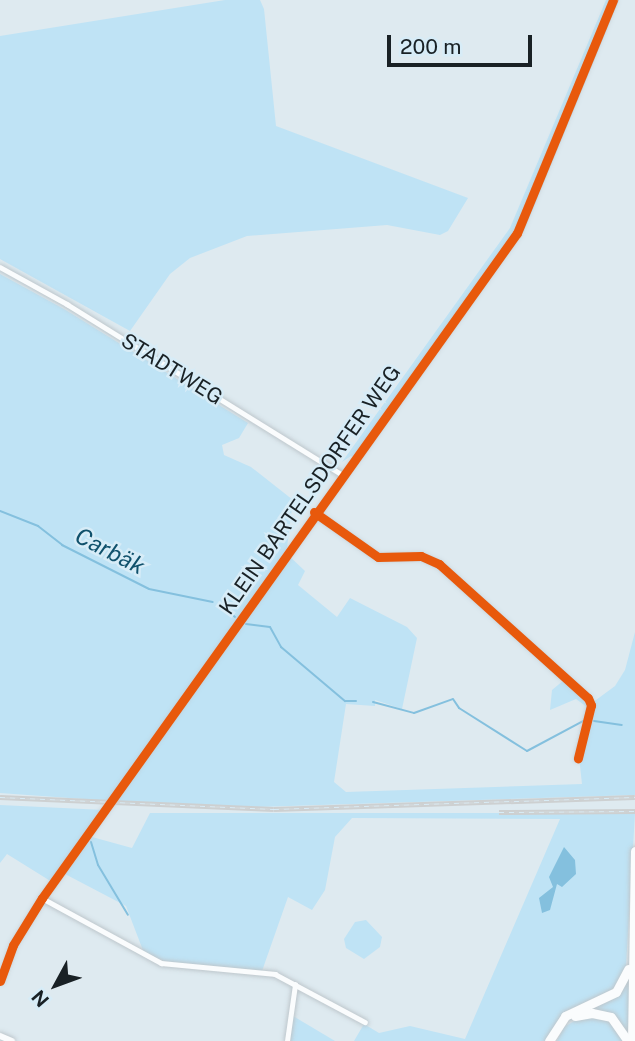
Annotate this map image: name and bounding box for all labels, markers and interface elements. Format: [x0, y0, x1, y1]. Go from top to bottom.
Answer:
scale bar [390, 21, 535, 65]
text: 200 m [400, 34, 461, 59]
street label: STADTWEG [117, 328, 227, 410]
street label: KLEIN BARTELSDORFER WEG [214, 360, 406, 620]
water label: Carbäk [71, 522, 149, 580]
north arrow [21, 950, 91, 1020]
text: N [27, 986, 53, 1012]

